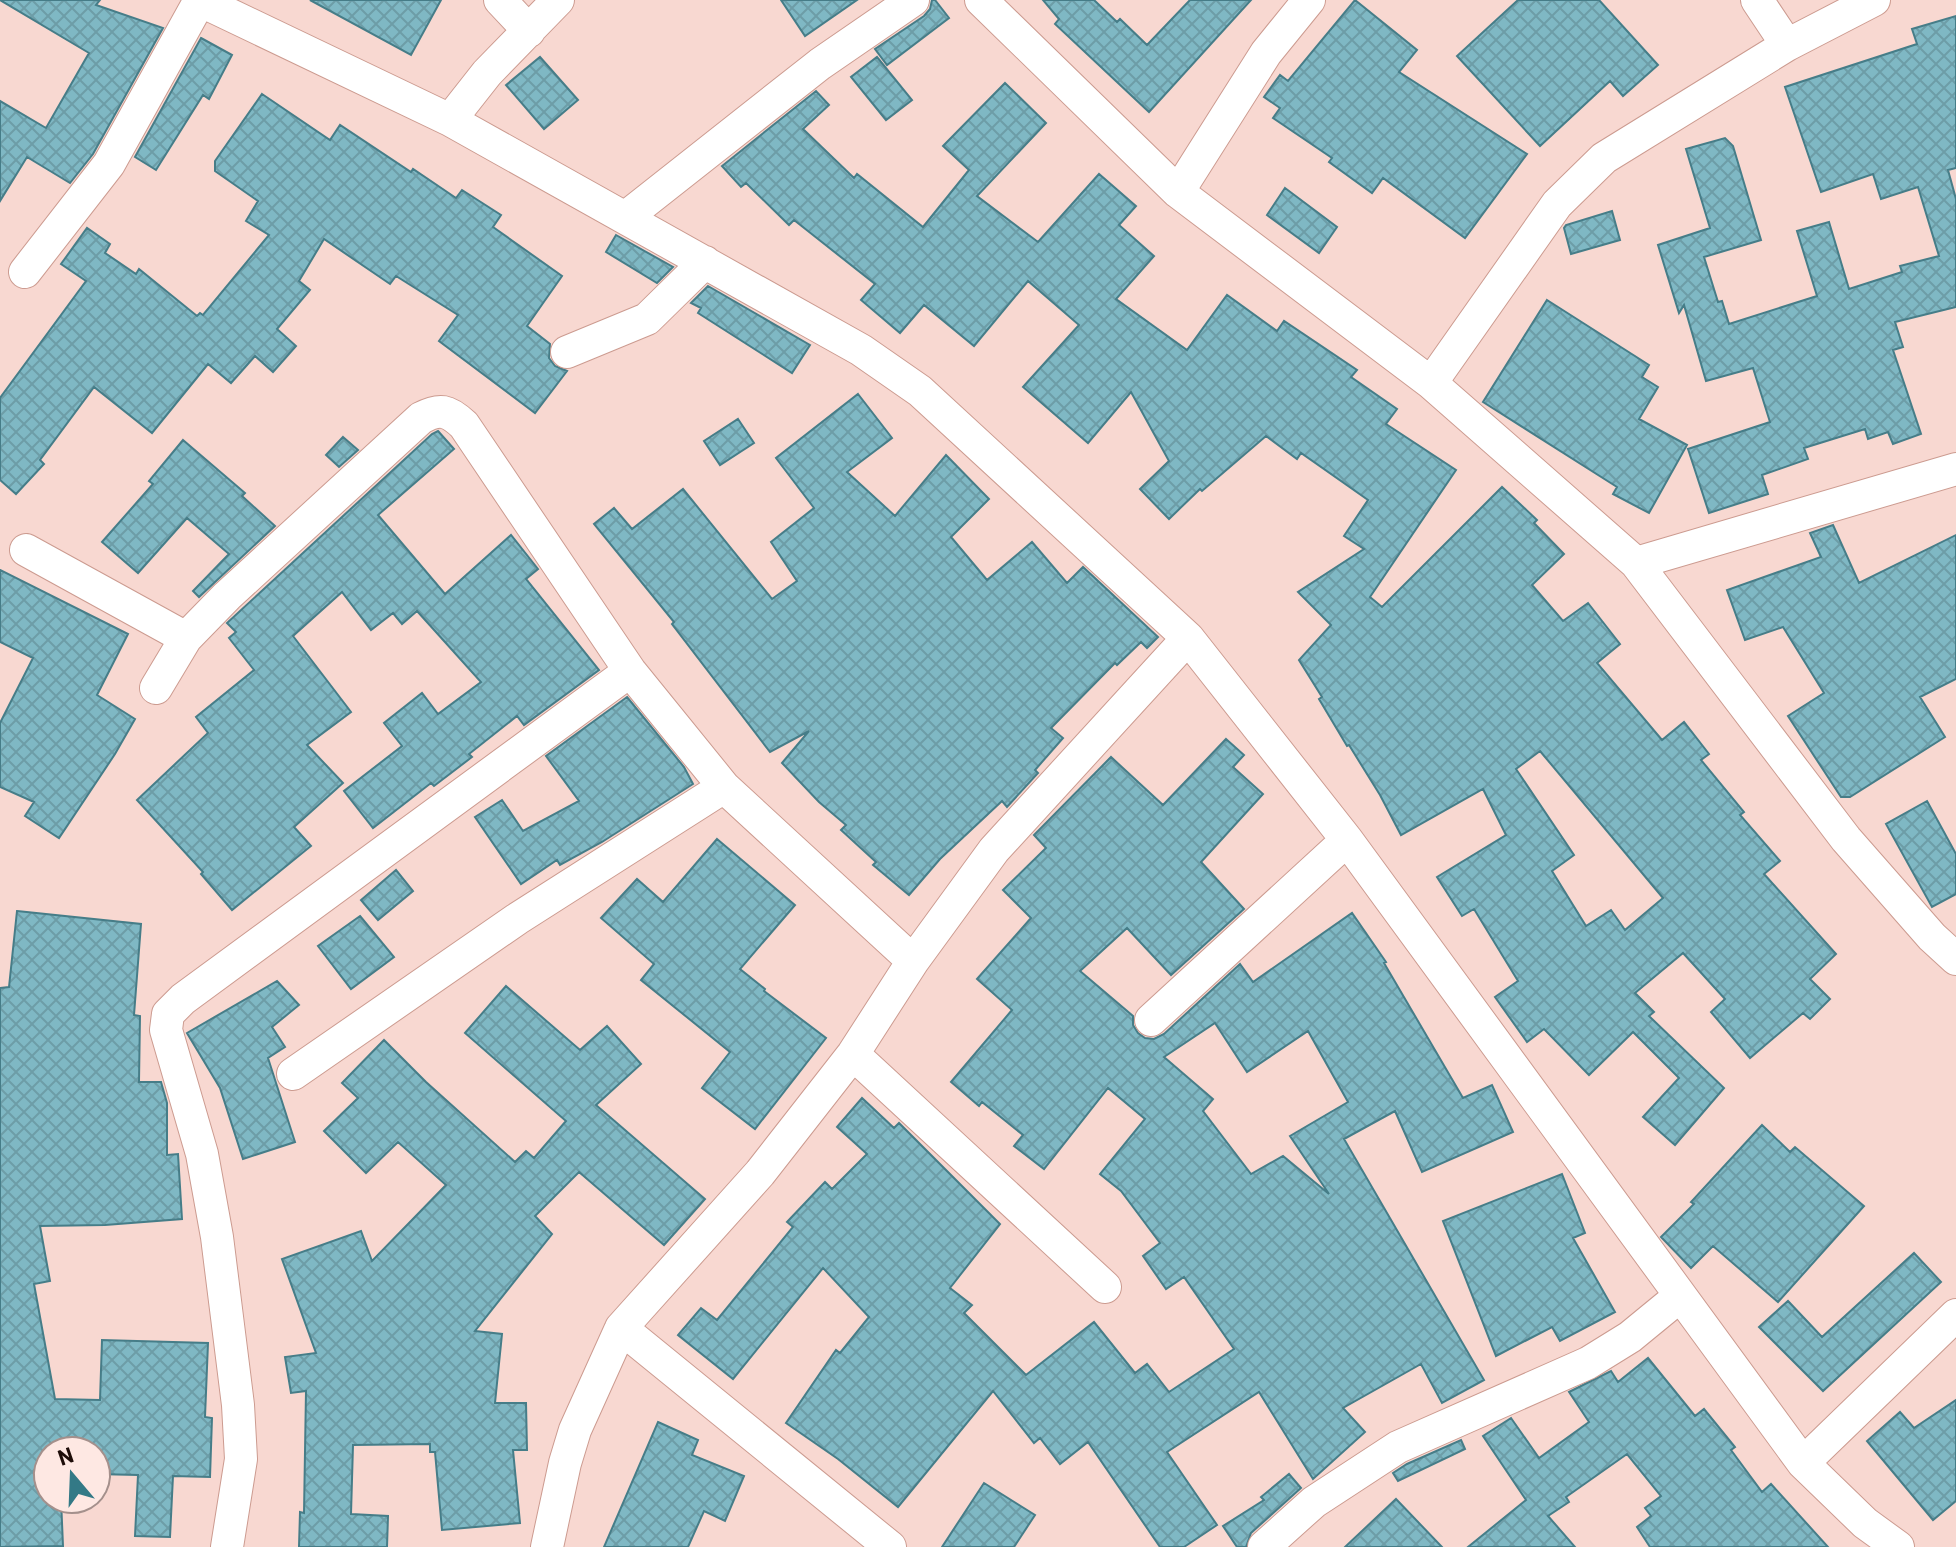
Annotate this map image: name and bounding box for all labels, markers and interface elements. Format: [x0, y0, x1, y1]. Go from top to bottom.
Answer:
north arrow [32, 1435, 112, 1515]
text: N [54, 1440, 76, 1470]

